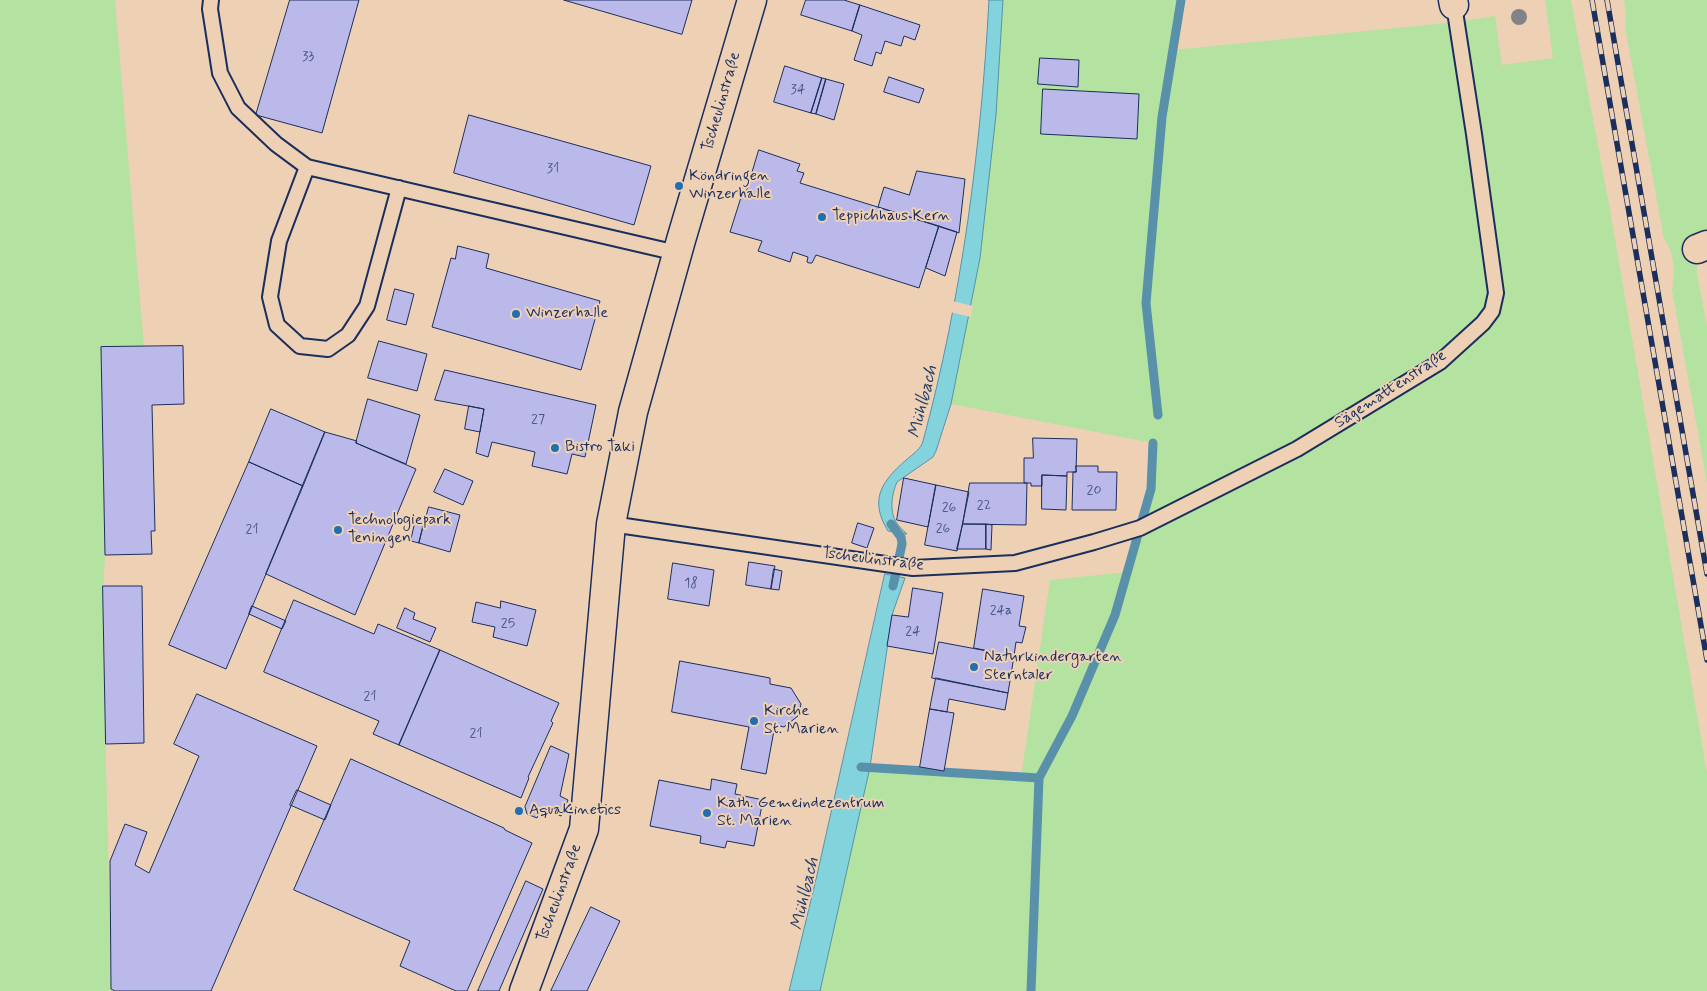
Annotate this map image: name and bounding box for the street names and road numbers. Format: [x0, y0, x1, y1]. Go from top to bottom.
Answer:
street label: Tscheulinstraße [699, 50, 745, 154]
street label: Sägemattenstraße [1332, 347, 1450, 433]
street label: Tscheulinstraße [821, 544, 925, 576]
street label: Tscheulinstraße [533, 841, 587, 945]

